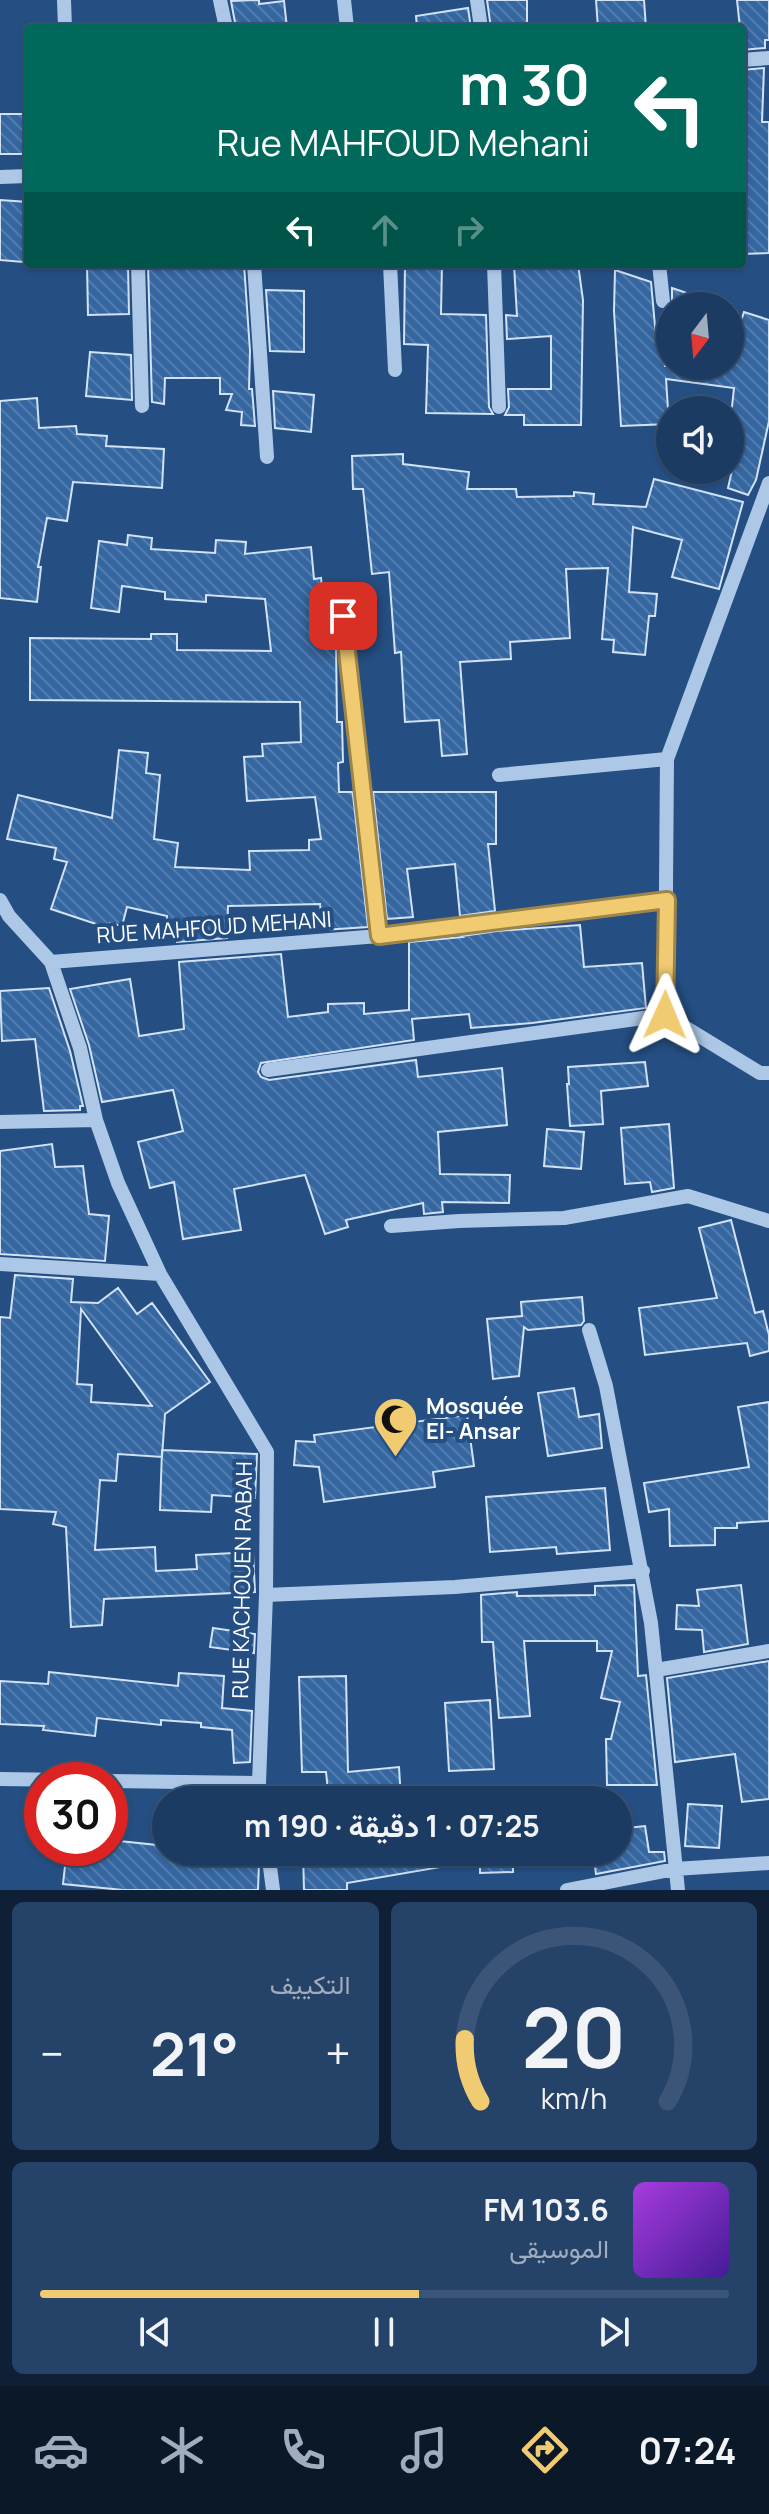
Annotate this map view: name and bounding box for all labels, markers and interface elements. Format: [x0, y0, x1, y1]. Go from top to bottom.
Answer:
text: 30 m [459, 45, 590, 122]
icon: left [618, 56, 722, 160]
text: Rue MAHFOUD Mehani [217, 118, 590, 167]
icon: left [279, 208, 323, 252]
icon: ahead [363, 208, 407, 252]
icon: right [447, 208, 491, 252]
north arrow [656, 292, 744, 380]
map controls [656, 292, 744, 484]
button: sound [656, 396, 744, 484]
pin [309, 582, 377, 650]
icon: arrive [321, 594, 365, 638]
street label: RUE MAHFOUD MEHANI [95, 904, 333, 950]
position arrow [623, 973, 707, 1057]
place label: Mosquée El- Ansar [426, 1391, 524, 1446]
mosque icon: Mosquée El- Ansar [371, 1395, 419, 1458]
street label: RUE KACHOUEN RABAH [225, 1461, 259, 1699]
speed limit sign: 30 [24, 1762, 128, 1866]
text: 07:25 · 1 دقيقة · 190 m [244, 1805, 540, 1846]
text: التكييف [270, 1966, 351, 2002]
text: 20 [522, 1979, 626, 2093]
text: 21° [150, 2012, 239, 2094]
text: − [40, 2023, 64, 2083]
text: + [325, 2023, 351, 2083]
text: km/h [541, 2079, 607, 2118]
text: 103.6 FM [484, 2189, 609, 2230]
text: الموسيقى [509, 2230, 609, 2266]
icon: previous [133, 2310, 177, 2354]
icon: pause [362, 2310, 406, 2354]
icon: next [592, 2310, 636, 2354]
icon: car [33, 2422, 89, 2478]
icon: climate [154, 2422, 210, 2478]
icon: phone [275, 2422, 331, 2478]
icon: music [396, 2422, 452, 2478]
icon: directions [517, 2422, 573, 2478]
text: 07:24 [639, 2426, 736, 2475]

